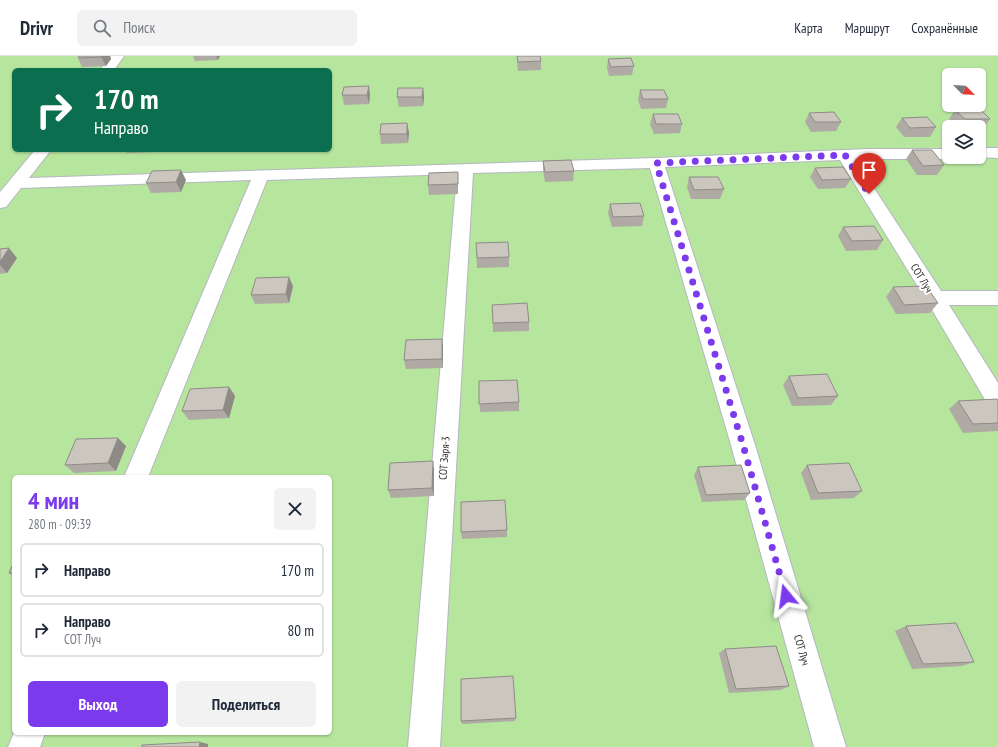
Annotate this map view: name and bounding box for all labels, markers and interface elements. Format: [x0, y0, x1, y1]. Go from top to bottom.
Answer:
search box [77, 10, 357, 46]
text: Drivr [20, 16, 53, 40]
icon: search [91, 17, 113, 39]
text: Поиск [123, 18, 155, 37]
text: Карта [794, 19, 823, 37]
text: Маршрут [845, 19, 889, 37]
text: Сохранённые [911, 19, 978, 37]
north arrow [942, 68, 986, 112]
map controls [942, 68, 986, 164]
text: 170 m [94, 80, 158, 117]
icon: right [28, 84, 80, 136]
text: Направо [94, 116, 149, 139]
button: layers [942, 120, 986, 164]
pin [852, 153, 886, 194]
icon: arrive [858, 159, 880, 181]
street label: СОТ Луч [908, 261, 936, 295]
street label: СОТ Заря-3 [435, 436, 453, 480]
text: 4 мин [28, 485, 79, 516]
button: close [274, 488, 316, 530]
text: 280 m · 09:39 [28, 516, 91, 533]
icon: right [30, 559, 52, 581]
text: Направо [64, 561, 111, 580]
text: 170 m [281, 561, 314, 580]
position arrow [765, 575, 807, 617]
text: Направо [64, 612, 111, 631]
icon: right [30, 619, 52, 641]
text: 80 m [288, 621, 314, 640]
text: СОТ Луч [64, 631, 101, 648]
street label: СОТ Луч [791, 633, 813, 667]
button: Выход [28, 681, 168, 727]
button: Поделиться [176, 681, 316, 727]

